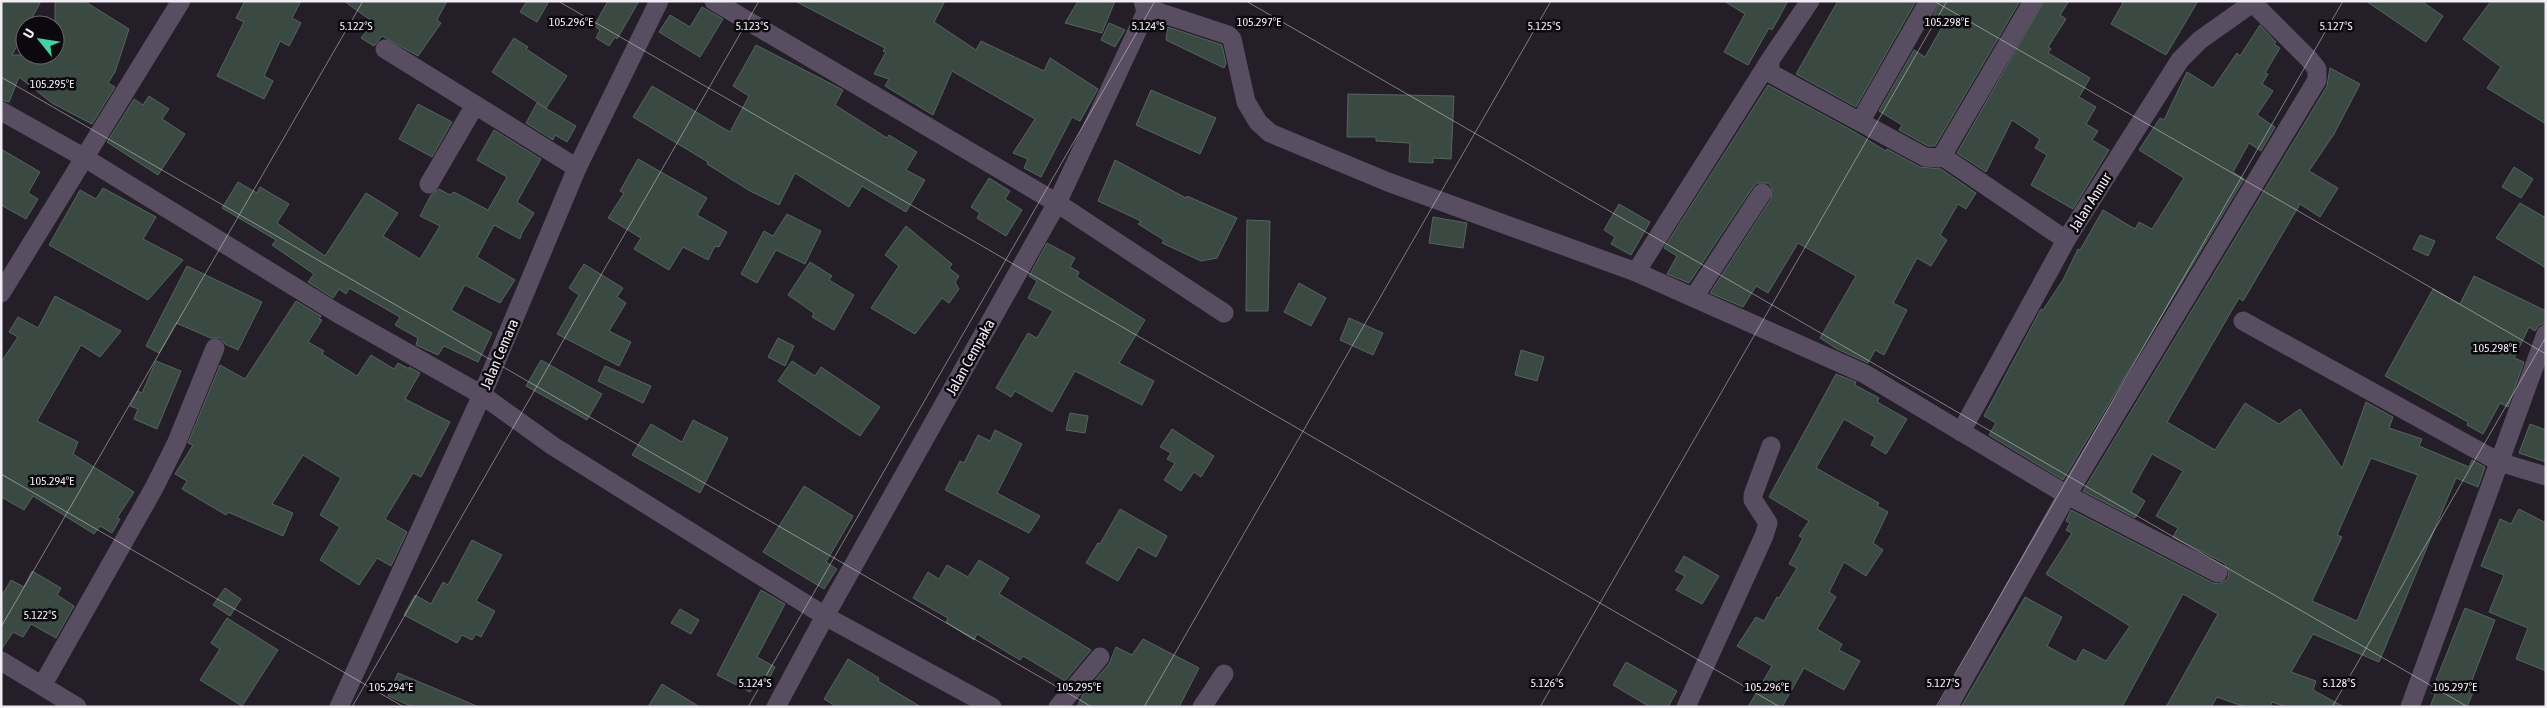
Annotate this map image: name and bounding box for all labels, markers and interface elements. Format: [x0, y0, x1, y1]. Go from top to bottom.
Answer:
north arrow [15, 15, 65, 65]
text: 105.296°E [549, 15, 593, 29]
text: 105.297°E [1237, 15, 1281, 29]
text: 105.298°E [1925, 15, 1969, 29]
text: 5.122°S [339, 19, 373, 33]
text: 5.123°S [735, 19, 769, 33]
text: 5.124°S [1131, 19, 1165, 33]
text: 5.125°S [1527, 19, 1561, 33]
text: 5.127°S [2319, 19, 2353, 33]
text: U [20, 26, 38, 41]
text: 105.295°E [30, 77, 74, 91]
street label: Jalan Annur [2065, 169, 2115, 234]
street label: Jalan Cemara [477, 316, 521, 392]
street label: Jalan Cempaka [942, 316, 998, 398]
text: 105.298°E [2473, 341, 2517, 355]
text: 105.294°E [30, 474, 74, 488]
text: 5.122°S [23, 608, 57, 622]
text: 5.124°S [738, 676, 772, 690]
text: 5.126°S [1530, 676, 1564, 690]
text: 5.127°S [1926, 676, 1960, 690]
text: 5.128°S [2322, 676, 2356, 690]
text: 105.294°E [369, 680, 413, 694]
text: 105.295°E [1057, 680, 1101, 694]
text: 105.296°E [1745, 680, 1789, 694]
text: 105.297°E [2433, 680, 2477, 694]

